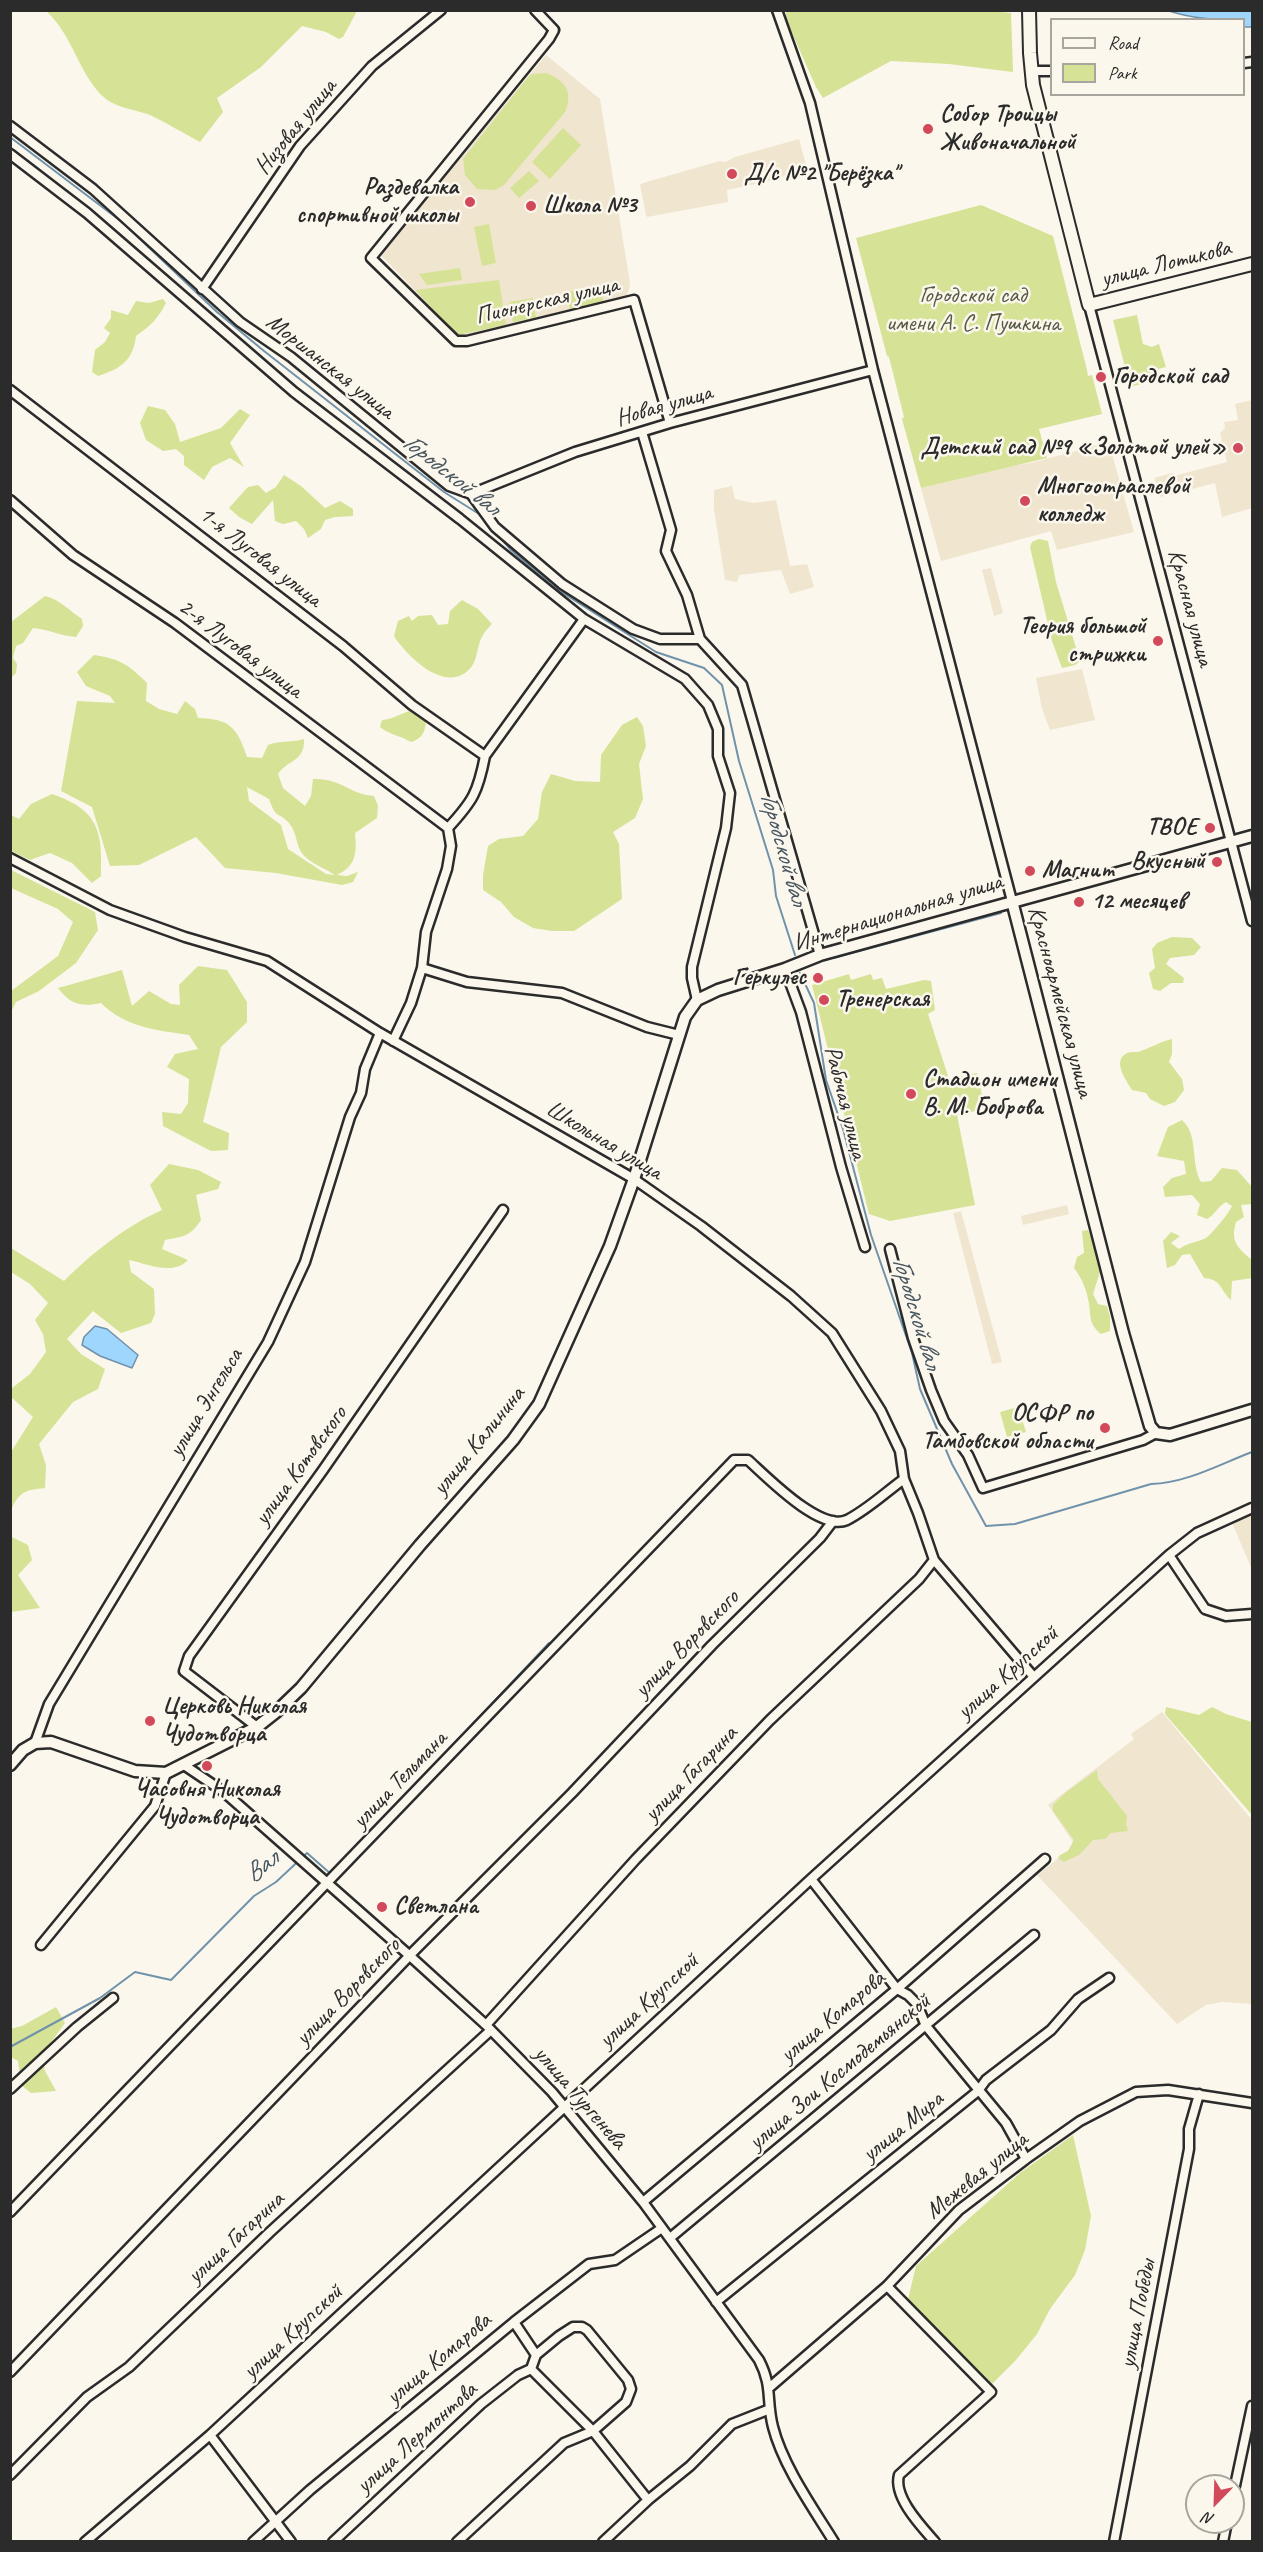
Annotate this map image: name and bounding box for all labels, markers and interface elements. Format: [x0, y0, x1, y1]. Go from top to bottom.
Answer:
legend [1050, 18, 1245, 96]
text: Road [1108, 32, 1138, 54]
text: Park [1108, 62, 1137, 84]
street label: Низовая улица [249, 73, 343, 181]
place label: Собор Троицы Живоначальной [940, 101, 1076, 157]
marker: Собор Троицы Живоначальной [921, 122, 935, 136]
place label: Д/с №2 "Берёзка" [744, 160, 898, 188]
marker: Д/с №2 "Берёзка" [725, 167, 739, 181]
place label: Раздевалка спортивной школы [296, 174, 458, 230]
place label: Школа №3 [543, 192, 637, 220]
marker: Раздевалка спортивной школы [463, 195, 477, 209]
marker: Школа №3 [524, 199, 538, 213]
street label: улица Лотикова [1098, 234, 1234, 294]
street label: Пионерская улица [472, 271, 622, 331]
park label: Городской сад имени А. С. Пушкина [886, 282, 1060, 338]
street label: Моршанская улица [260, 308, 400, 426]
place label: Городской сад [1113, 363, 1228, 391]
marker: Городской сад [1094, 370, 1108, 384]
street label: Новая улица [612, 379, 716, 433]
water label: Городской вал [396, 427, 506, 523]
place label: Детский сад №9 «Золотой улей» [921, 434, 1226, 462]
marker: Детский сад №9 «Золотой улей» [1231, 441, 1245, 455]
place label: Многоотраслевой колледж [1037, 473, 1190, 529]
marker: Многоотраслевой колледж [1018, 494, 1032, 508]
street label: 1-я Луговая улица [193, 500, 327, 614]
street label: Красная улица [1161, 546, 1219, 670]
street label: 2-я Луговая улица [172, 593, 308, 705]
place label: Теория большой стрижки [1020, 613, 1146, 669]
marker: Теория большой стрижки [1151, 634, 1165, 648]
water label: Городской вал [752, 790, 814, 908]
place label: ТВОЕ [1147, 814, 1198, 842]
marker: ТВОЕ [1203, 821, 1217, 835]
place label: Вкусный [1131, 848, 1205, 876]
marker: Вкусный [1210, 855, 1224, 869]
place label: Магнит [1042, 857, 1115, 885]
marker: Магнит [1023, 864, 1037, 878]
street label: Интернациональная улица [790, 867, 1006, 959]
place label: 12 месяцев [1091, 888, 1185, 916]
marker: 12 месяцев [1072, 895, 1086, 909]
street label: Красноармейская улица [1021, 903, 1099, 1101]
place label: Геркулес [733, 964, 806, 992]
marker: Геркулес [811, 971, 825, 985]
place label: Тренерская [836, 986, 929, 1014]
marker: Тренерская [817, 993, 831, 1007]
street label: Рабочая улица [817, 1043, 873, 1163]
place label: Стадион имени В. М. Боброва [923, 1066, 1057, 1122]
marker: Стадион имени В. М. Боброва [904, 1087, 918, 1101]
street label: Школьная улица [541, 1095, 667, 1187]
water label: Городской вал [884, 1254, 948, 1372]
street label: улица Энгельса [162, 1343, 250, 1463]
street label: улица Калинина [426, 1381, 532, 1501]
place label: ОСФР по Тамбовской области [922, 1400, 1093, 1456]
street label: улица Котовского [248, 1401, 354, 1531]
marker: ОСФР по Тамбовской области [1098, 1421, 1112, 1435]
street label: улица Воровского [628, 1584, 746, 1704]
street label: улица Крупской [951, 1620, 1065, 1726]
place label: Церковь Николая Чудотворца [162, 1693, 306, 1749]
marker: Церковь Николая Чудотворца [143, 1714, 157, 1728]
street label: улица Гагарина [638, 1720, 744, 1828]
street label: улица Тельмана [346, 1725, 454, 1835]
marker: Часовня Николая Чудотворца [200, 1759, 214, 1773]
place label: Часовня Николая Чудотворца [134, 1776, 280, 1832]
water label: Вал [239, 1844, 285, 1890]
place label: Светлана [394, 1893, 478, 1921]
marker: Светлана [375, 1900, 389, 1914]
street label: улица Воровского [289, 1932, 407, 2052]
street label: улица Крупской [593, 1947, 705, 2055]
street label: улица Комарова [774, 1965, 892, 2069]
street label: улица Зои Космодемьянской [743, 1987, 937, 2157]
street label: улица Тургенева [527, 2040, 633, 2156]
street label: улица Мира [856, 2085, 950, 2169]
street label: Межевая улица [920, 2126, 1034, 2226]
street label: улица Гагарина [181, 2186, 291, 2290]
street label: улица Победы [1113, 2257, 1163, 2371]
street label: улица Крупской [237, 2278, 349, 2386]
street label: улица Комарова [380, 2307, 498, 2411]
street label: улица Лермонтова [350, 2376, 484, 2500]
north arrow [1185, 2474, 1245, 2534]
text: N [1200, 2508, 1217, 2530]

